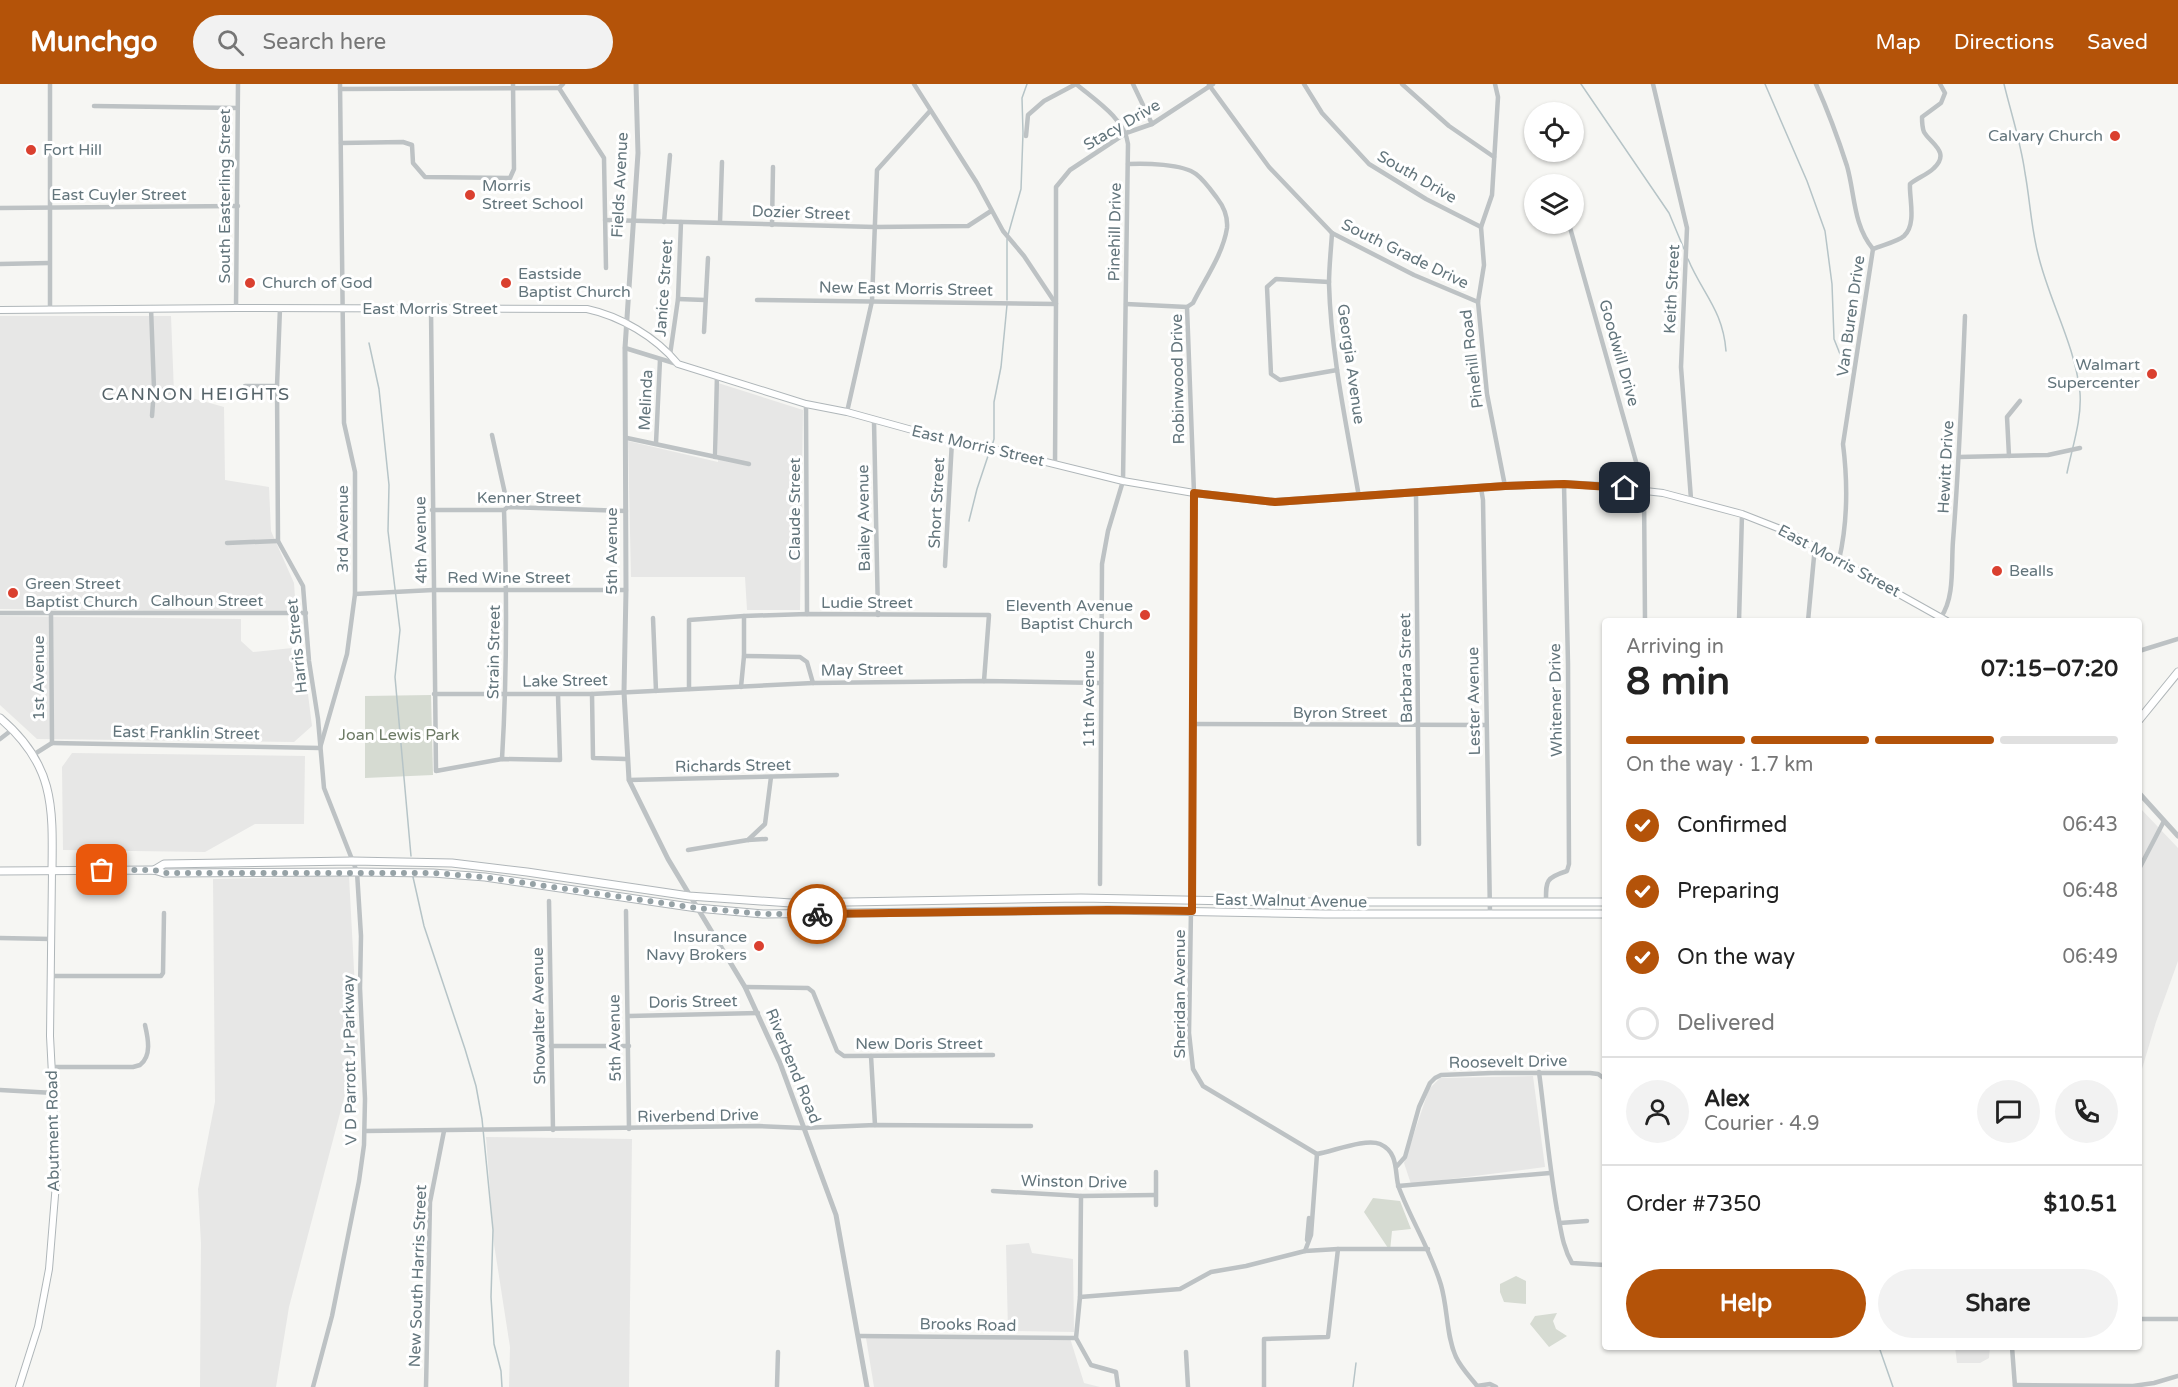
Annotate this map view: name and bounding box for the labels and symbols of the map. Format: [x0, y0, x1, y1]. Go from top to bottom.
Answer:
street label: Stacy Drive [1080, 95, 1164, 155]
street label: South Easterling Street [215, 109, 235, 283]
place label: Calvary Church [1988, 126, 2103, 146]
marker: Calvary Church [2108, 129, 2122, 143]
street label: Fields Avenue [607, 132, 633, 238]
place label: Fort Hill [43, 140, 102, 160]
marker: Fort Hill [24, 143, 38, 157]
street label: South Drive [1374, 146, 1460, 208]
place label: Morris Street School [482, 176, 583, 214]
street label: Pinehill Drive [1104, 182, 1126, 282]
street label: East Cuyler Street [51, 185, 187, 205]
marker: Morris Street School [463, 188, 477, 202]
street label: Dozier Street [751, 201, 851, 225]
street label: South Grade Drive [1338, 214, 1472, 294]
street label: Janice Street [651, 239, 677, 337]
street label: Keith Street [1660, 244, 1684, 334]
street label: Van Buren Drive [1833, 254, 1869, 378]
place label: Eastside Baptist Church [518, 264, 631, 302]
place label: Church of God [262, 273, 373, 293]
marker: Church of God [243, 276, 257, 290]
marker: Eastside Baptist Church [499, 276, 513, 290]
street label: New East Morris Street [819, 277, 993, 301]
street label: Goodwill Drive [1594, 297, 1644, 409]
street label: East Morris Street [362, 299, 498, 319]
street label: Georgia Avenue [1333, 303, 1369, 425]
street label: Pinehill Road [1456, 308, 1488, 410]
street label: Robinwood Drive [1167, 314, 1189, 444]
place label: Walmart Supercenter [2047, 355, 2141, 393]
marker: Walmart Supercenter [2145, 367, 2159, 381]
street label: Melinda [634, 369, 658, 431]
district label: CANNON HEIGHTS [101, 383, 291, 405]
street label: Hewitt Drive [1934, 420, 1958, 514]
street label: East Morris Street [910, 421, 1046, 471]
street label: Short Street [925, 457, 949, 549]
street label: Claude Street [785, 458, 805, 560]
pin [1599, 462, 1650, 513]
street label: Bailey Avenue [853, 464, 875, 572]
street label: 3rd Avenue [333, 485, 353, 573]
street label: Kenner Street [477, 488, 581, 508]
street label: 4th Avenue [410, 496, 432, 584]
street label: 5th Avenue [602, 507, 622, 595]
street label: East Morris Street [1774, 520, 1904, 602]
place label: Bealls [2009, 561, 2054, 581]
marker: Bealls [1990, 564, 2004, 578]
street label: Red Wine Street [447, 568, 571, 588]
place label: Green Street Baptist Church [25, 574, 138, 612]
marker: Green Street Baptist Church [6, 586, 20, 600]
street label: Calhoun Street [151, 591, 263, 611]
street label: Ludie Street [821, 593, 913, 613]
place label: Eleventh Avenue Baptist Church [1006, 596, 1133, 634]
street label: Harris Street [282, 598, 312, 694]
street label: Strain Street [483, 605, 505, 699]
marker: Eleventh Avenue Baptist Church [1138, 608, 1152, 622]
street label: Barbara Street [1395, 613, 1417, 723]
street label: 1st Avenue [29, 635, 49, 721]
street label: Whitener Drive [1545, 643, 1567, 757]
street label: Lester Avenue [1463, 647, 1485, 755]
street label: 11th Avenue [1079, 650, 1099, 748]
street label: May Street [820, 659, 904, 681]
street label: Lake Street [522, 670, 608, 692]
street label: Byron Street [1293, 703, 1387, 723]
street label: East Franklin Street [112, 722, 260, 744]
park label: Joan Lewis Park [339, 725, 460, 745]
street label: Richards Street [675, 755, 791, 777]
pin [76, 844, 127, 895]
courier [787, 884, 847, 944]
street label: East Walnut Avenue [1215, 890, 1367, 912]
place label: Insurance Navy Brokers [646, 927, 747, 965]
street label: Sheridan Avenue [1170, 930, 1190, 1058]
marker: Insurance Navy Brokers [752, 939, 766, 953]
street label: Showalter Avenue [528, 947, 550, 1085]
street label: V D Parrott Jr Parkway [339, 974, 361, 1146]
street label: Doris Street [648, 991, 738, 1013]
street label: 5th Avenue [604, 994, 626, 1082]
street label: Riverbend Road [761, 1006, 825, 1126]
street label: New Doris Street [855, 1034, 983, 1054]
street label: Roosevelt Drive [1449, 1051, 1567, 1073]
street label: Abutment Road [42, 1070, 64, 1192]
street label: Riverbend Drive [637, 1105, 759, 1127]
street label: Winston Drive [1021, 1171, 1127, 1193]
street label: New South Harris Street [405, 1184, 431, 1368]
street label: Brooks Road [919, 1314, 1017, 1336]

